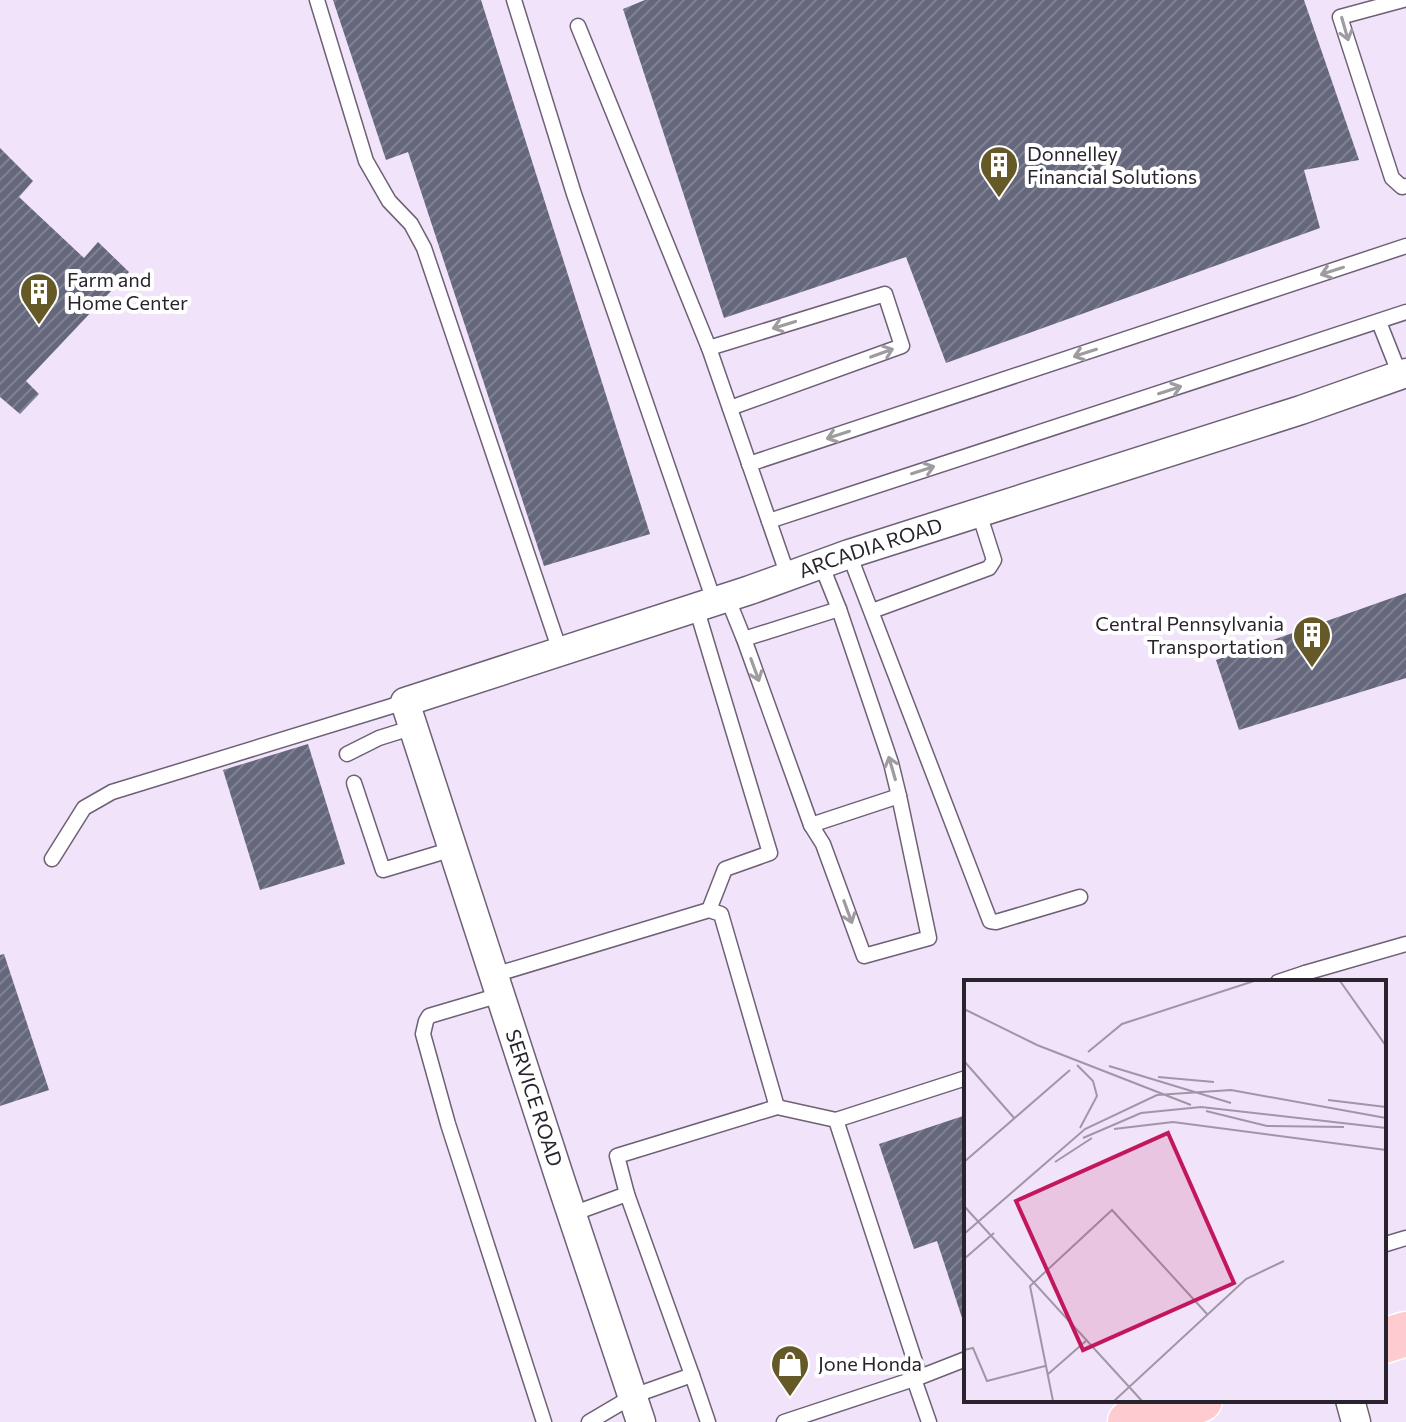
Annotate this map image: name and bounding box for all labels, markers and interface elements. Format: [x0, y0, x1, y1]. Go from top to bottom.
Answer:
one-way arrow [1338, 16, 1353, 42]
place label: Donnelley Financial Solutions [1027, 141, 1197, 188]
building icon: Donnelley Financial Solutions [978, 144, 1020, 199]
one-way arrow [1320, 264, 1345, 279]
place label: Farm and Home Center [67, 267, 188, 314]
building icon: Farm and Home Center [18, 271, 60, 326]
one-way arrow [771, 318, 797, 333]
one-way arrow [869, 345, 894, 359]
one-way arrow [1073, 346, 1098, 361]
one-way arrow [1157, 382, 1183, 397]
one-way arrow [826, 428, 851, 443]
one-way arrow [910, 462, 935, 477]
street label: ARCADIA ROAD [795, 512, 945, 582]
place label: Central Pennsylvania Transportation [1095, 611, 1284, 658]
building icon: Central Pennsylvania Transportation [1291, 614, 1333, 669]
one-way arrow [749, 657, 763, 682]
one-way arrow [883, 756, 898, 781]
one-way arrow [842, 899, 856, 924]
inset map [964, 980, 1386, 1402]
street label: SERVICE ROAD [501, 1026, 568, 1169]
shop icon: Jone Honda [769, 1343, 811, 1398]
place label: Jone Honda [818, 1351, 922, 1375]

